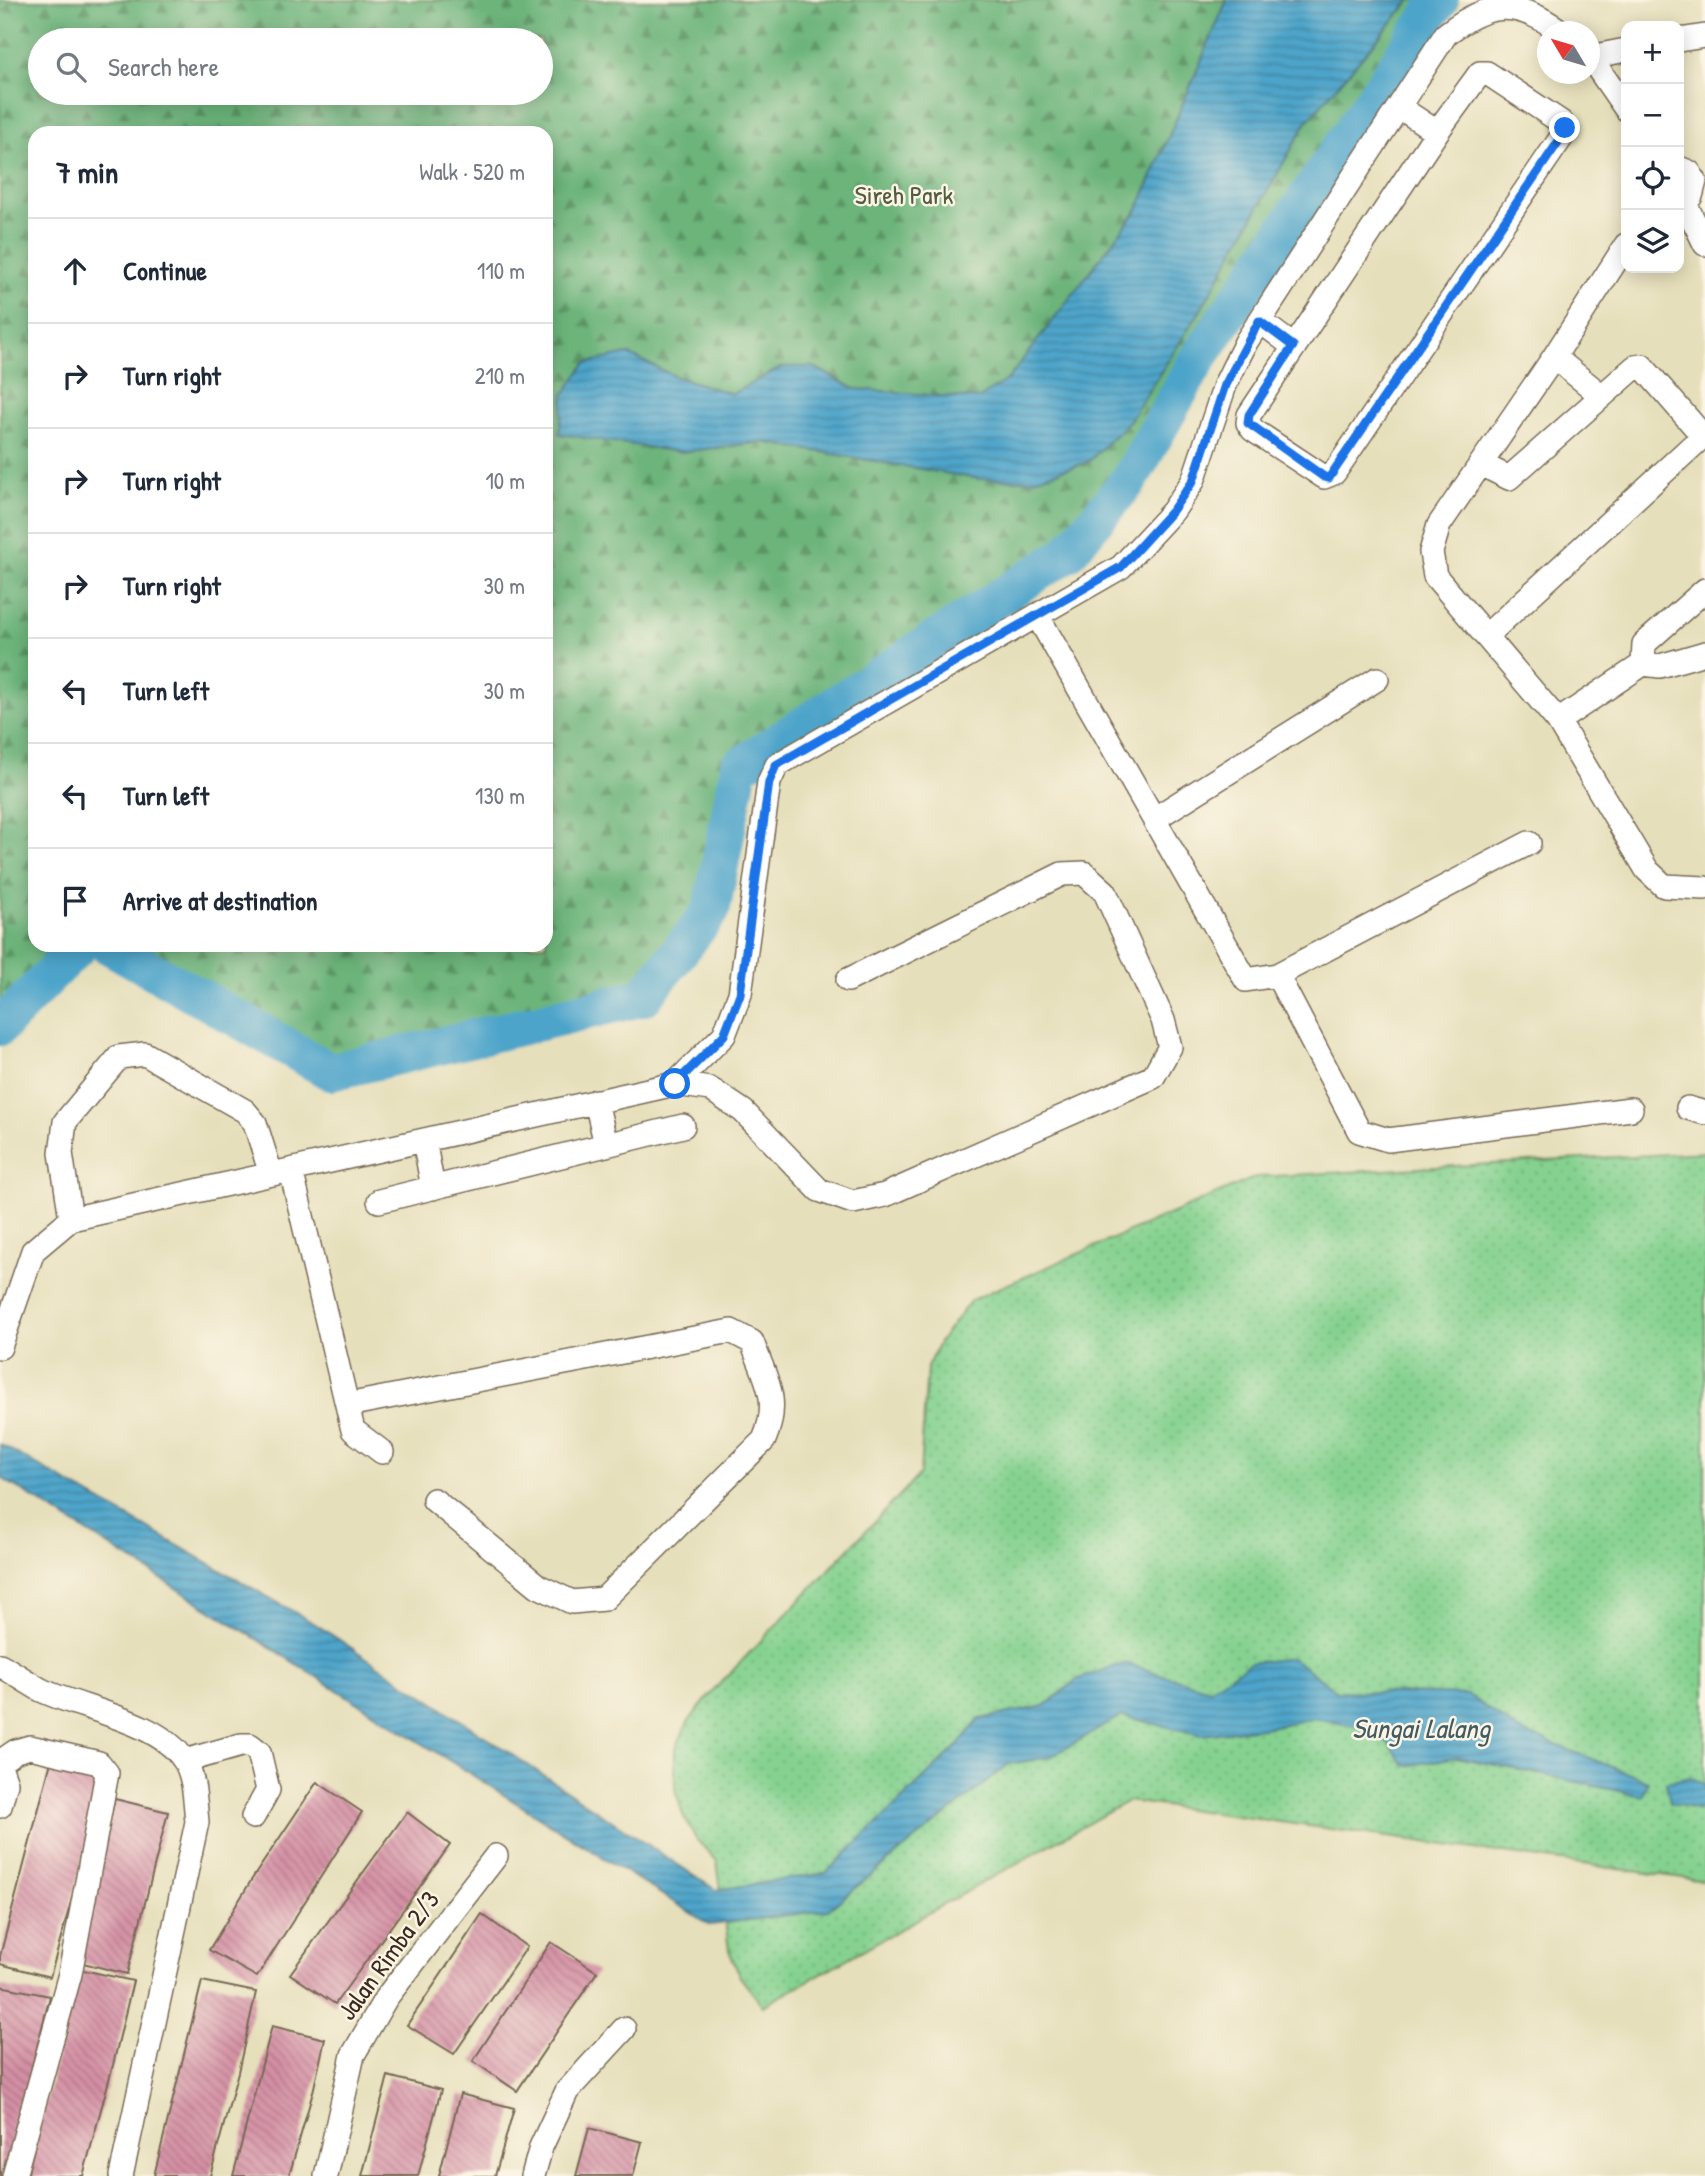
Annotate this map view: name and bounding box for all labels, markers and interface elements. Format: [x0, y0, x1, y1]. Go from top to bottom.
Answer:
north arrow [1537, 21, 1600, 84]
map controls [1621, 21, 1684, 273]
button: + [1621, 21, 1684, 84]
search box [28, 28, 553, 105]
icon: search [52, 48, 90, 86]
text: Search here [108, 49, 219, 84]
button: − [1621, 84, 1684, 147]
route end [1549, 112, 1580, 143]
button: locate [1621, 147, 1684, 210]
text: 7 min [56, 152, 118, 192]
text: Walk · 520 m [419, 156, 525, 187]
park label: Sireh Park [855, 177, 953, 212]
button: layers [1621, 210, 1684, 273]
icon: ahead [56, 252, 94, 290]
text: Continue [123, 253, 207, 288]
text: 110 m [477, 255, 525, 286]
icon: right [56, 357, 94, 395]
text: Turn right [123, 358, 221, 393]
text: 210 m [475, 360, 525, 391]
icon: right [56, 462, 94, 500]
text: Turn right [123, 463, 221, 498]
text: 10 m [485, 465, 525, 496]
icon: right [56, 567, 94, 605]
text: Turn right [123, 568, 221, 603]
text: 30 m [483, 570, 525, 601]
icon: left [56, 672, 94, 710]
text: Turn left [123, 673, 209, 708]
text: 30 m [483, 675, 525, 706]
icon: left [56, 777, 94, 815]
text: Turn left [123, 778, 209, 813]
text: 130 m [475, 780, 525, 811]
icon: arrive [56, 882, 94, 920]
text: Arrive at destination [123, 883, 318, 918]
route start [659, 1068, 690, 1099]
water label: Sungai Lalang [1352, 1709, 1491, 1747]
street label: Jalan Rimba 2/3 [329, 1883, 447, 2027]

